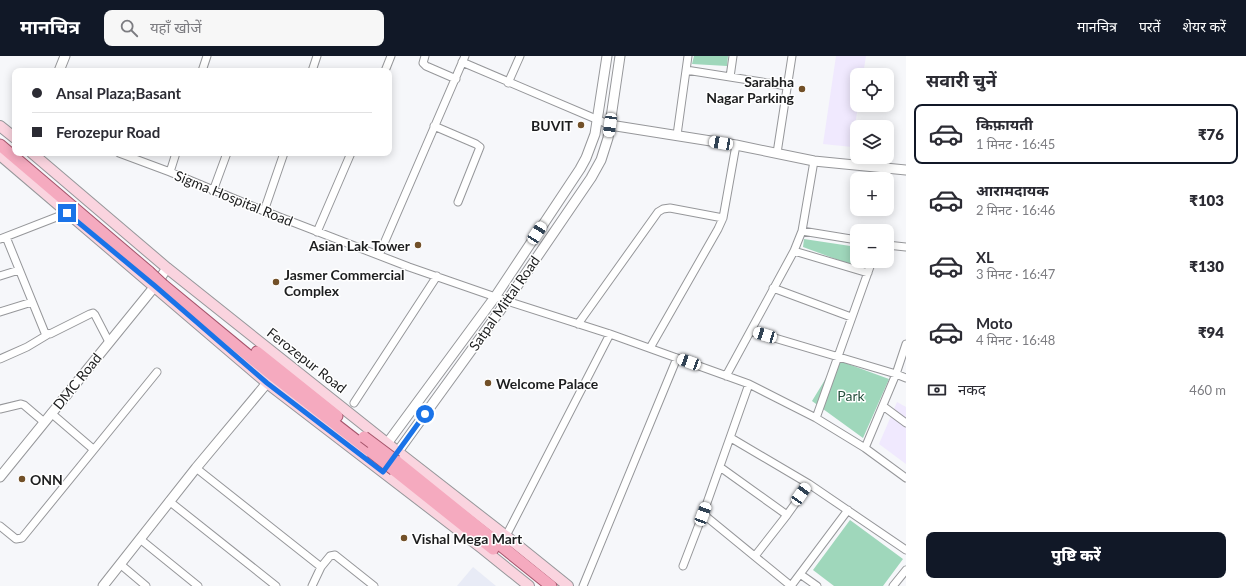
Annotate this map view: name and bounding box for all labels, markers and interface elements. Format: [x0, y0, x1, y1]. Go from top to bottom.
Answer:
search box [104, 10, 384, 46]
text: मानचित्र [20, 15, 80, 38]
icon: search [118, 17, 140, 39]
text: यहाँ खोजें [150, 18, 202, 36]
text: मानचित्र [1077, 18, 1117, 35]
text: परतें [1139, 18, 1161, 35]
text: शेयर करें [1183, 18, 1226, 35]
map controls [850, 68, 894, 268]
button: locate [850, 68, 894, 112]
text: सवारी चुनें [926, 69, 997, 91]
place label: Sarabha Nagar Parking [706, 73, 795, 106]
text: Ansal Plaza;Basant [56, 84, 181, 102]
marker: Sarabha Nagar Parking [797, 84, 807, 94]
car [602, 112, 618, 138]
text: किफ़ायती [976, 115, 1033, 133]
icon: car [928, 116, 964, 152]
place label: BUVIT [531, 117, 574, 134]
marker: BUVIT [576, 120, 586, 130]
button: layers [850, 120, 894, 164]
text: Ferozepur Road [56, 123, 160, 141]
text: ₹76 [1198, 125, 1224, 143]
car [708, 135, 734, 151]
text: 1 मिनट · 16:45 [976, 136, 1055, 152]
street label: Sigma Hospital Road [172, 167, 296, 229]
button: + [850, 172, 894, 216]
text: आरामदायक [976, 181, 1049, 199]
icon: car [928, 182, 964, 218]
text: ₹103 [1189, 191, 1224, 209]
text: 2 मिनट · 16:46 [976, 202, 1055, 218]
route end [58, 204, 76, 222]
car [525, 220, 549, 246]
button: − [850, 224, 894, 268]
place label: Asian Lak Tower [308, 237, 411, 254]
marker: Asian Lak Tower [413, 240, 423, 250]
icon: car [928, 248, 964, 284]
text: XL [976, 248, 994, 266]
street label: Satpal Mittal Road [465, 252, 543, 354]
text: ₹130 [1189, 257, 1224, 275]
place label: Jasmer Commercial Complex [284, 266, 405, 299]
text: 3 मिनट · 16:47 [976, 266, 1055, 282]
marker: Jasmer Commercial Complex [271, 277, 281, 287]
icon: car [928, 314, 964, 350]
text: Moto [976, 314, 1013, 332]
text: ₹94 [1198, 323, 1224, 341]
street label: Ferozepur Road [264, 324, 350, 396]
car [752, 326, 778, 344]
text: 4 मिनट · 16:48 [976, 332, 1055, 348]
street label: DMC Road [49, 349, 105, 413]
car [676, 352, 702, 372]
place label: Welcome Palace [496, 375, 599, 392]
marker: Welcome Palace [483, 378, 493, 388]
icon: cash [926, 379, 948, 401]
text: नकद [958, 380, 986, 398]
text: 460 m [1189, 382, 1226, 398]
park label: Park [837, 387, 866, 404]
route start [416, 405, 434, 423]
place label: ONN [30, 471, 63, 488]
marker: ONN [17, 474, 27, 484]
car [789, 481, 813, 507]
car [693, 501, 713, 527]
place label: Vishal Mega Mart [411, 530, 523, 547]
button: पुष्टि करें [926, 532, 1226, 578]
marker: Vishal Mega Mart [399, 533, 409, 543]

